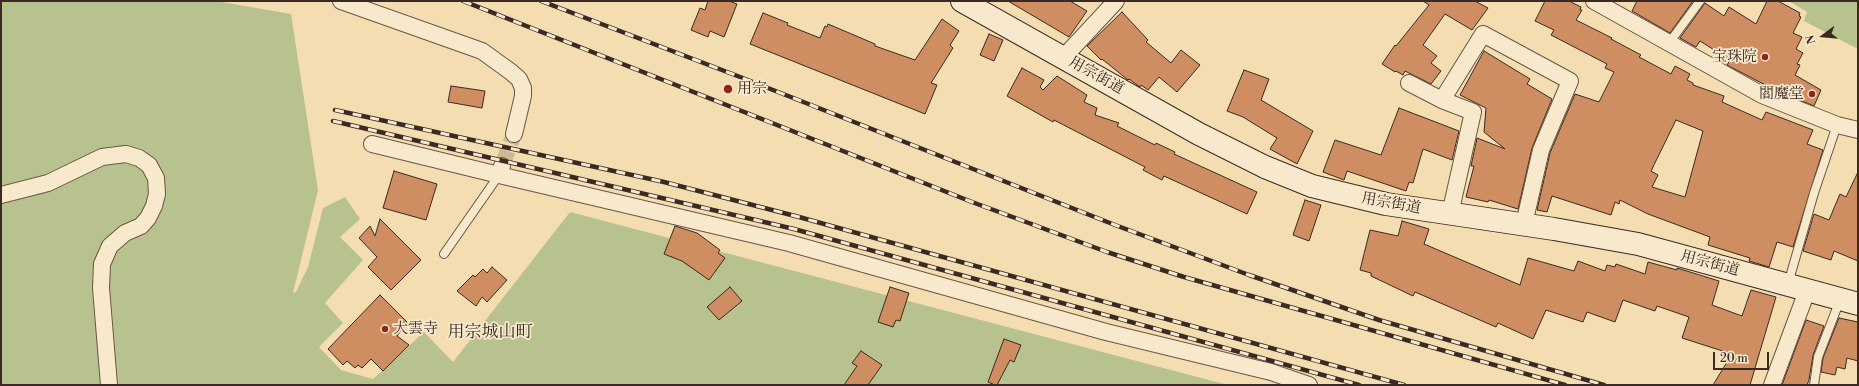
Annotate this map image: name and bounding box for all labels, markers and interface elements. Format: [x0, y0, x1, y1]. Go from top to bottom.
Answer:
north arrow [1803, 16, 1843, 56]
text: N [1804, 33, 1819, 45]
place label: 宝珠院 [1712, 48, 1757, 66]
marker: 宝珠院 [1760, 52, 1770, 62]
street label: 用宗街道 [1065, 54, 1127, 98]
place label: 用宗 [737, 80, 767, 98]
marker: 用宗 [722, 83, 734, 95]
place label: 閻魔堂 [1759, 85, 1804, 103]
marker: 閻魔堂 [1807, 89, 1817, 99]
street label: 用宗街道 [1360, 190, 1422, 218]
street label: 用宗街道 [1679, 248, 1741, 280]
place label: 大雲寺 [393, 320, 438, 338]
district label: 用宗城山町 [448, 323, 532, 343]
marker: 大雲寺 [380, 324, 390, 334]
scale bar [1715, 344, 1771, 370]
text: 20 m [1720, 351, 1748, 366]

